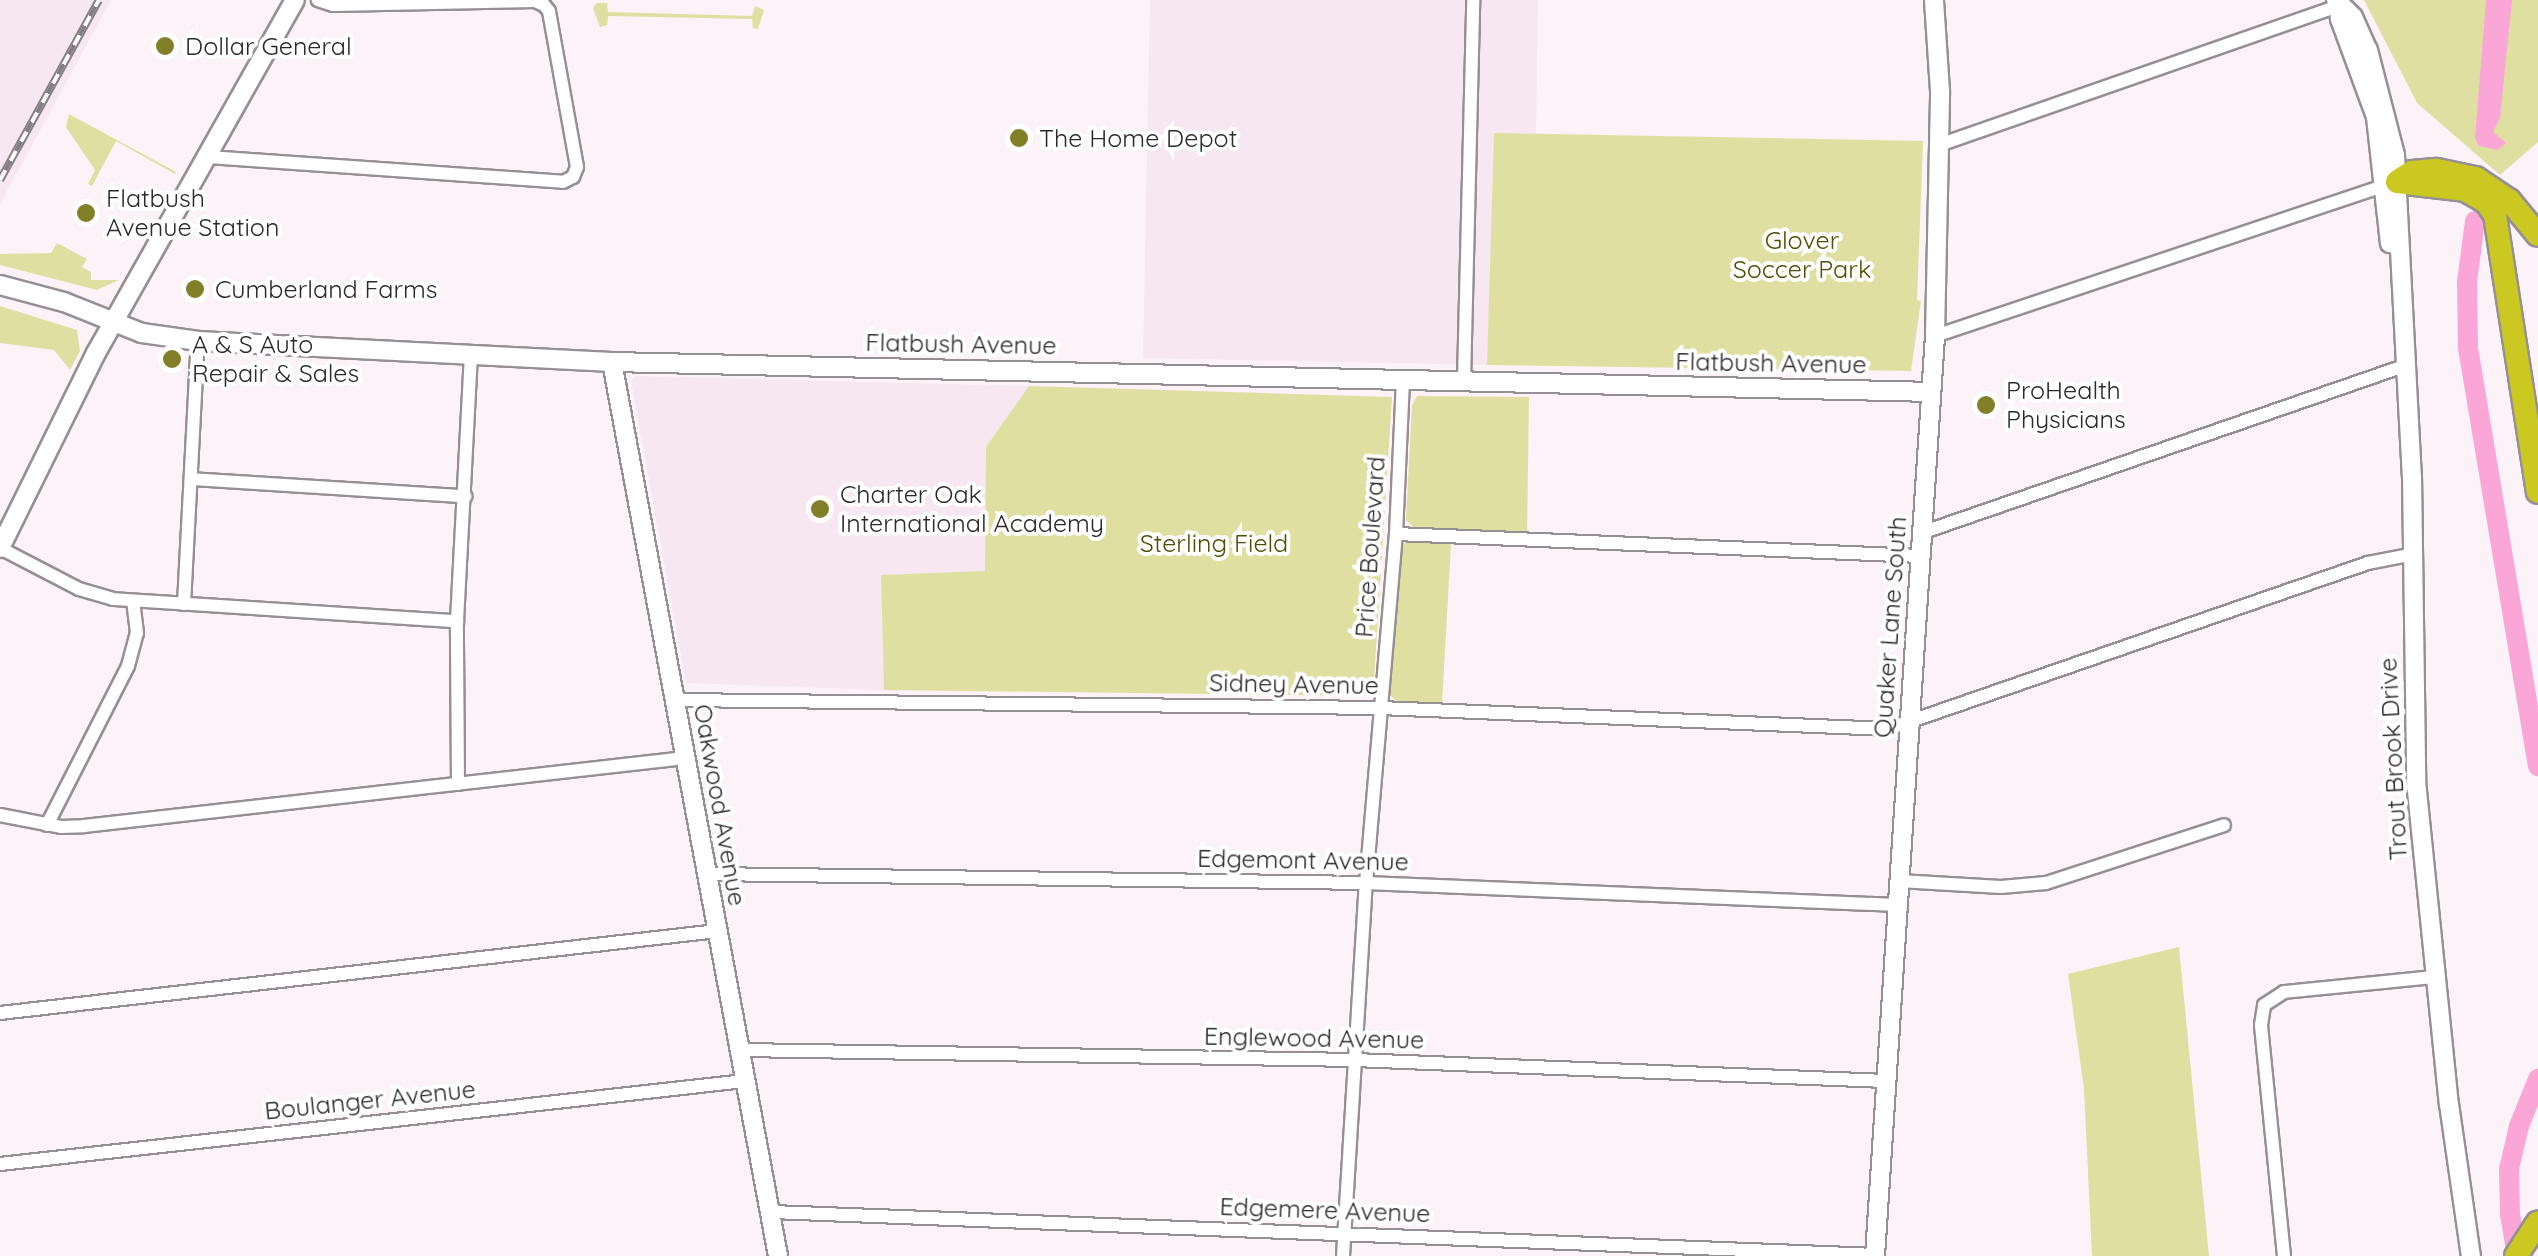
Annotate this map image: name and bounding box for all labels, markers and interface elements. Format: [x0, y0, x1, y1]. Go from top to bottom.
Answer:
place label: Dollar General [185, 31, 352, 61]
marker: Dollar General [154, 35, 176, 57]
place label: The Home Depot [1039, 123, 1237, 153]
marker: The Home Depot [1008, 127, 1030, 149]
place label: Flatbush Avenue Station [106, 184, 279, 243]
marker: Flatbush Avenue Station [75, 202, 97, 224]
park label: Glover Soccer Park [1733, 226, 1871, 285]
place label: Cumberland Farms [215, 274, 438, 304]
marker: Cumberland Farms [184, 278, 206, 300]
street label: Flatbush Avenue [865, 327, 1057, 361]
place label: A & S Auto Repair & Sales [192, 330, 359, 389]
street label: Flatbush Avenue [1675, 346, 1867, 380]
marker: A & S Auto Repair & Sales [161, 348, 183, 370]
place label: ProHealth Physicians [2006, 376, 2126, 435]
marker: ProHealth Physicians [1975, 394, 1997, 416]
street label: Price Boulevard [1349, 455, 1391, 639]
place label: Charter Oak International Academy [840, 480, 1104, 539]
marker: Charter Oak International Academy [809, 498, 831, 520]
street label: Quaker Lane South [1867, 515, 1913, 739]
park label: Sterling Field [1140, 528, 1288, 558]
street label: Trout Brook Drive [2373, 657, 2413, 861]
street label: Sidney Avenue [1209, 668, 1379, 700]
street label: Oakwood Avenue [688, 702, 752, 908]
street label: Edgemont Avenue [1197, 843, 1409, 877]
street label: Englewood Avenue [1204, 1021, 1424, 1055]
street label: Boulanger Avenue [263, 1074, 477, 1126]
street label: Edgemere Avenue [1219, 1191, 1431, 1229]

